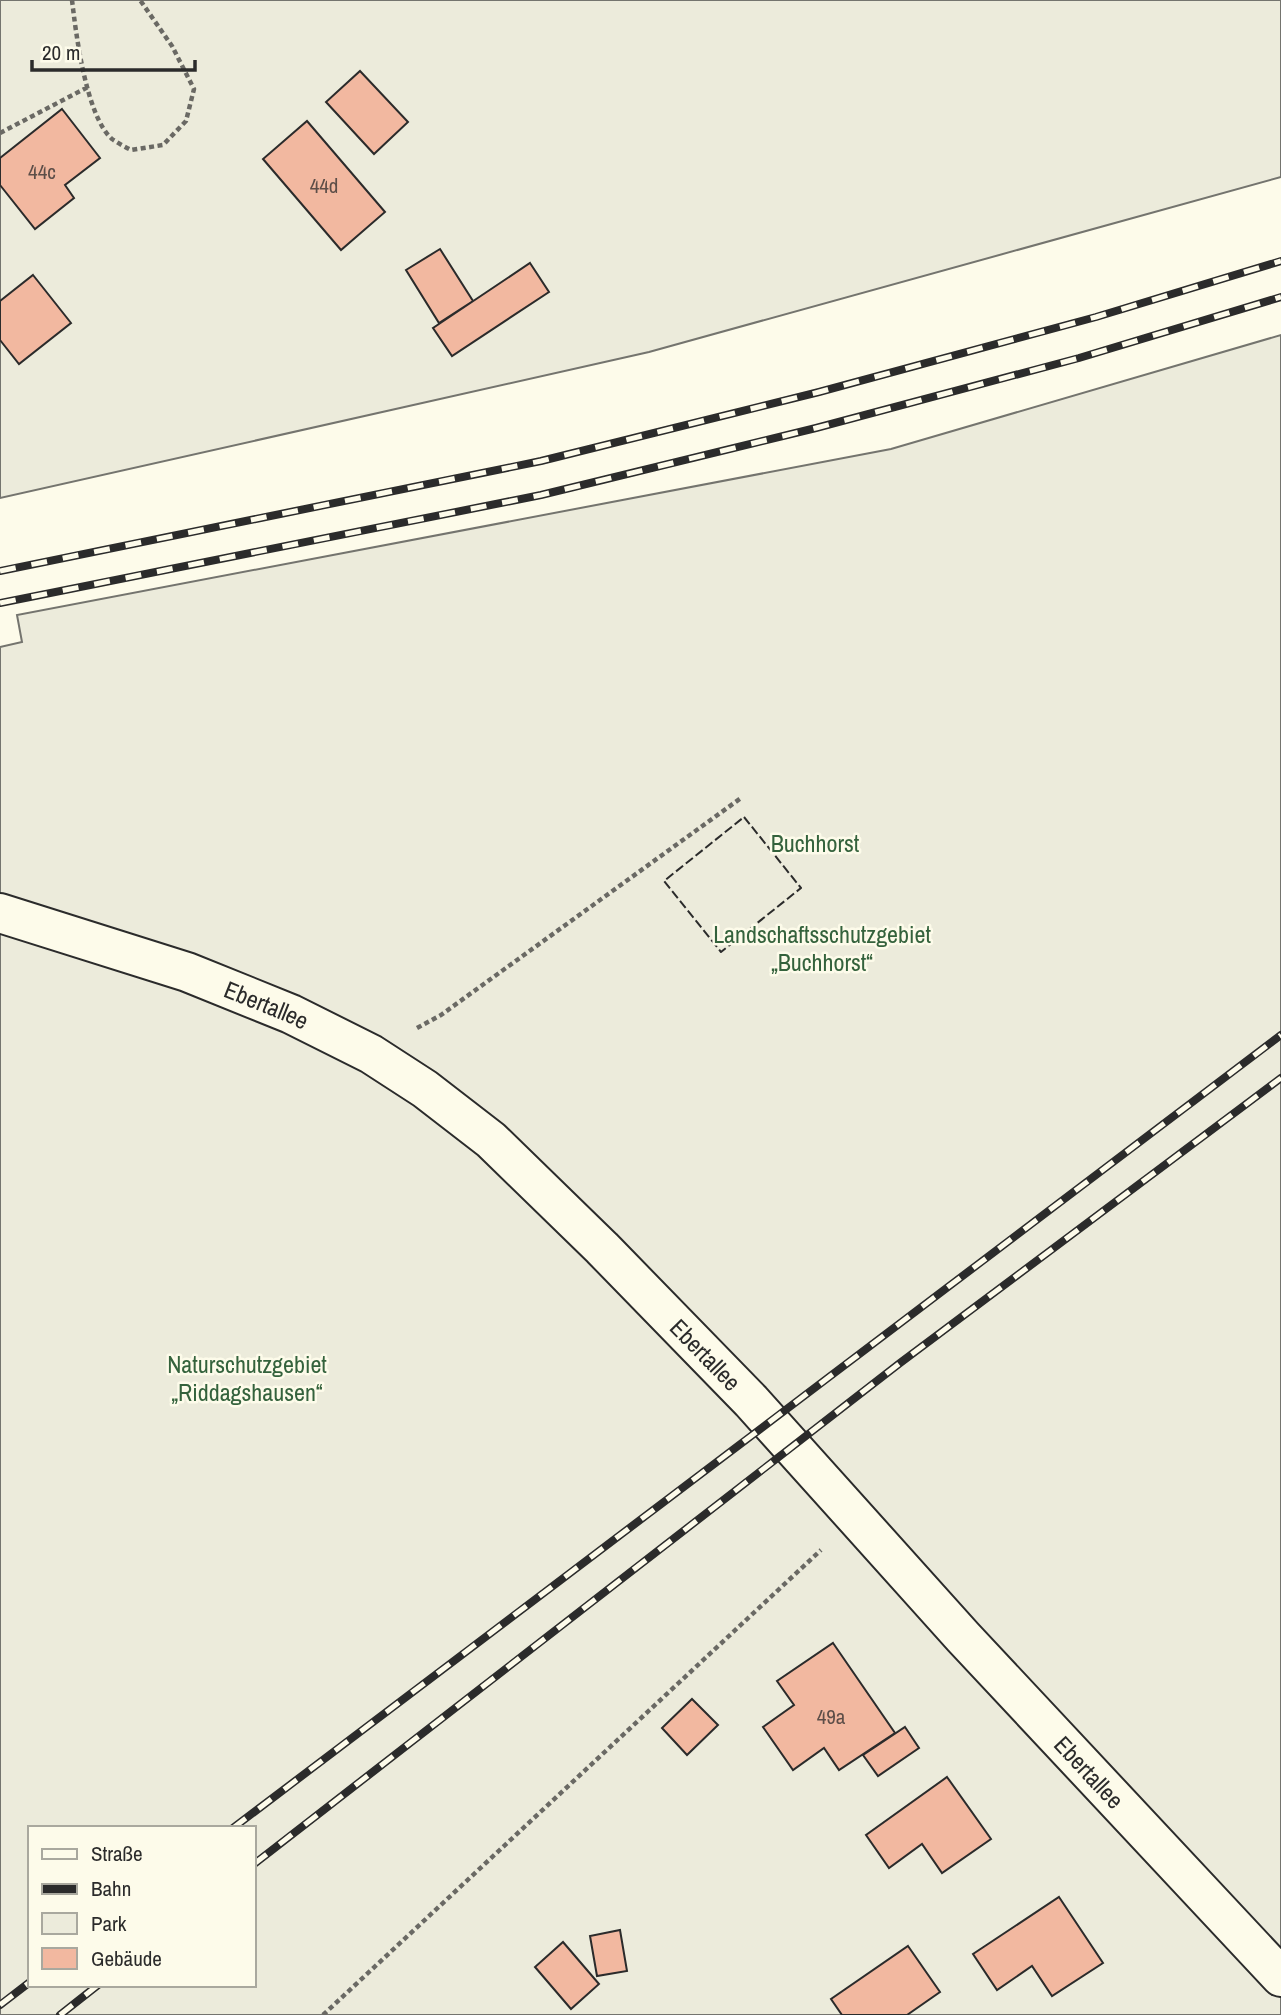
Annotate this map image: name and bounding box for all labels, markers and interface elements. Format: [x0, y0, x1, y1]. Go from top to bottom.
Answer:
scale bar [32, 28, 194, 72]
text: 20 m [42, 38, 80, 67]
house number: 44c [28, 157, 56, 186]
house number: 44d [310, 171, 338, 200]
park label: Buchhorst [771, 827, 860, 859]
park label: Landschaftsschutzgebiet „Buchhorst“ [713, 918, 931, 978]
street label: Ebertallee [220, 973, 314, 1036]
street label: Ebertallee [663, 1312, 748, 1397]
park label: Naturschutzgebiet „Riddagshausen“ [167, 1348, 327, 1408]
house number: 49a [817, 1702, 846, 1731]
street label: Ebertallee [1047, 1729, 1131, 1815]
legend [28, 1826, 256, 1987]
text: Straße [91, 1839, 143, 1868]
text: Bahn [91, 1874, 131, 1903]
text: Park [91, 1909, 127, 1938]
text: Gebäude [91, 1944, 162, 1973]

